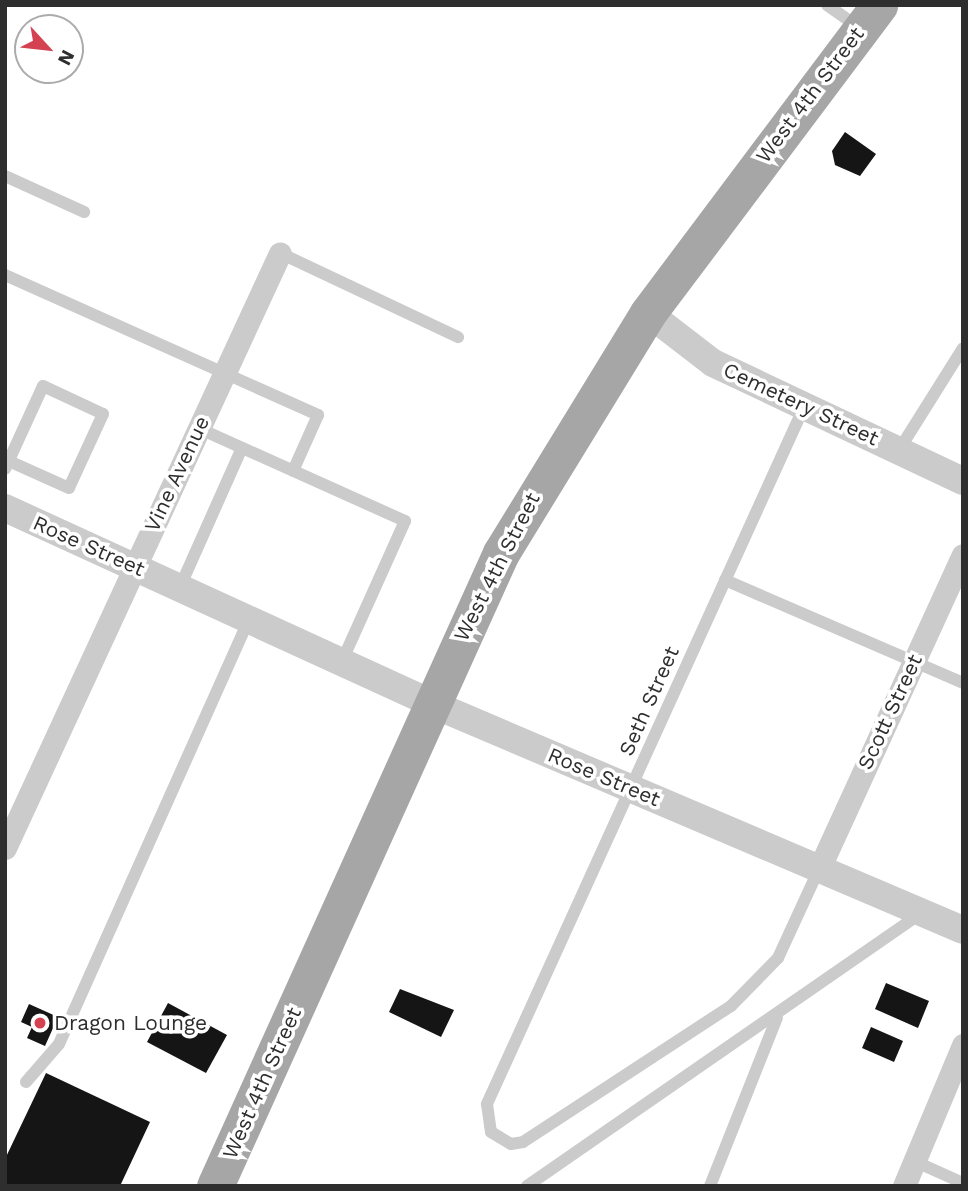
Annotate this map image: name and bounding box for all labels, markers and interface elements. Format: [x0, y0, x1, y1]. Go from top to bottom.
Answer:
north arrow [14, 14, 84, 84]
street label: West 4th Street [751, 22, 869, 168]
text: N [53, 46, 80, 69]
street label: Cemetery Street [719, 357, 883, 451]
street label: Vine Avenue [139, 412, 215, 536]
street label: West 4th Street [449, 488, 545, 646]
street label: Rose Street [29, 510, 149, 582]
street label: Seth Street [614, 642, 684, 760]
street label: Scott Street [852, 650, 928, 774]
street label: Rose Street [544, 742, 664, 812]
street label: West 4th Street [217, 1003, 307, 1163]
place label: Dragon Lounge [54, 1010, 207, 1036]
marker: Dragon Lounge [32, 1015, 48, 1031]

